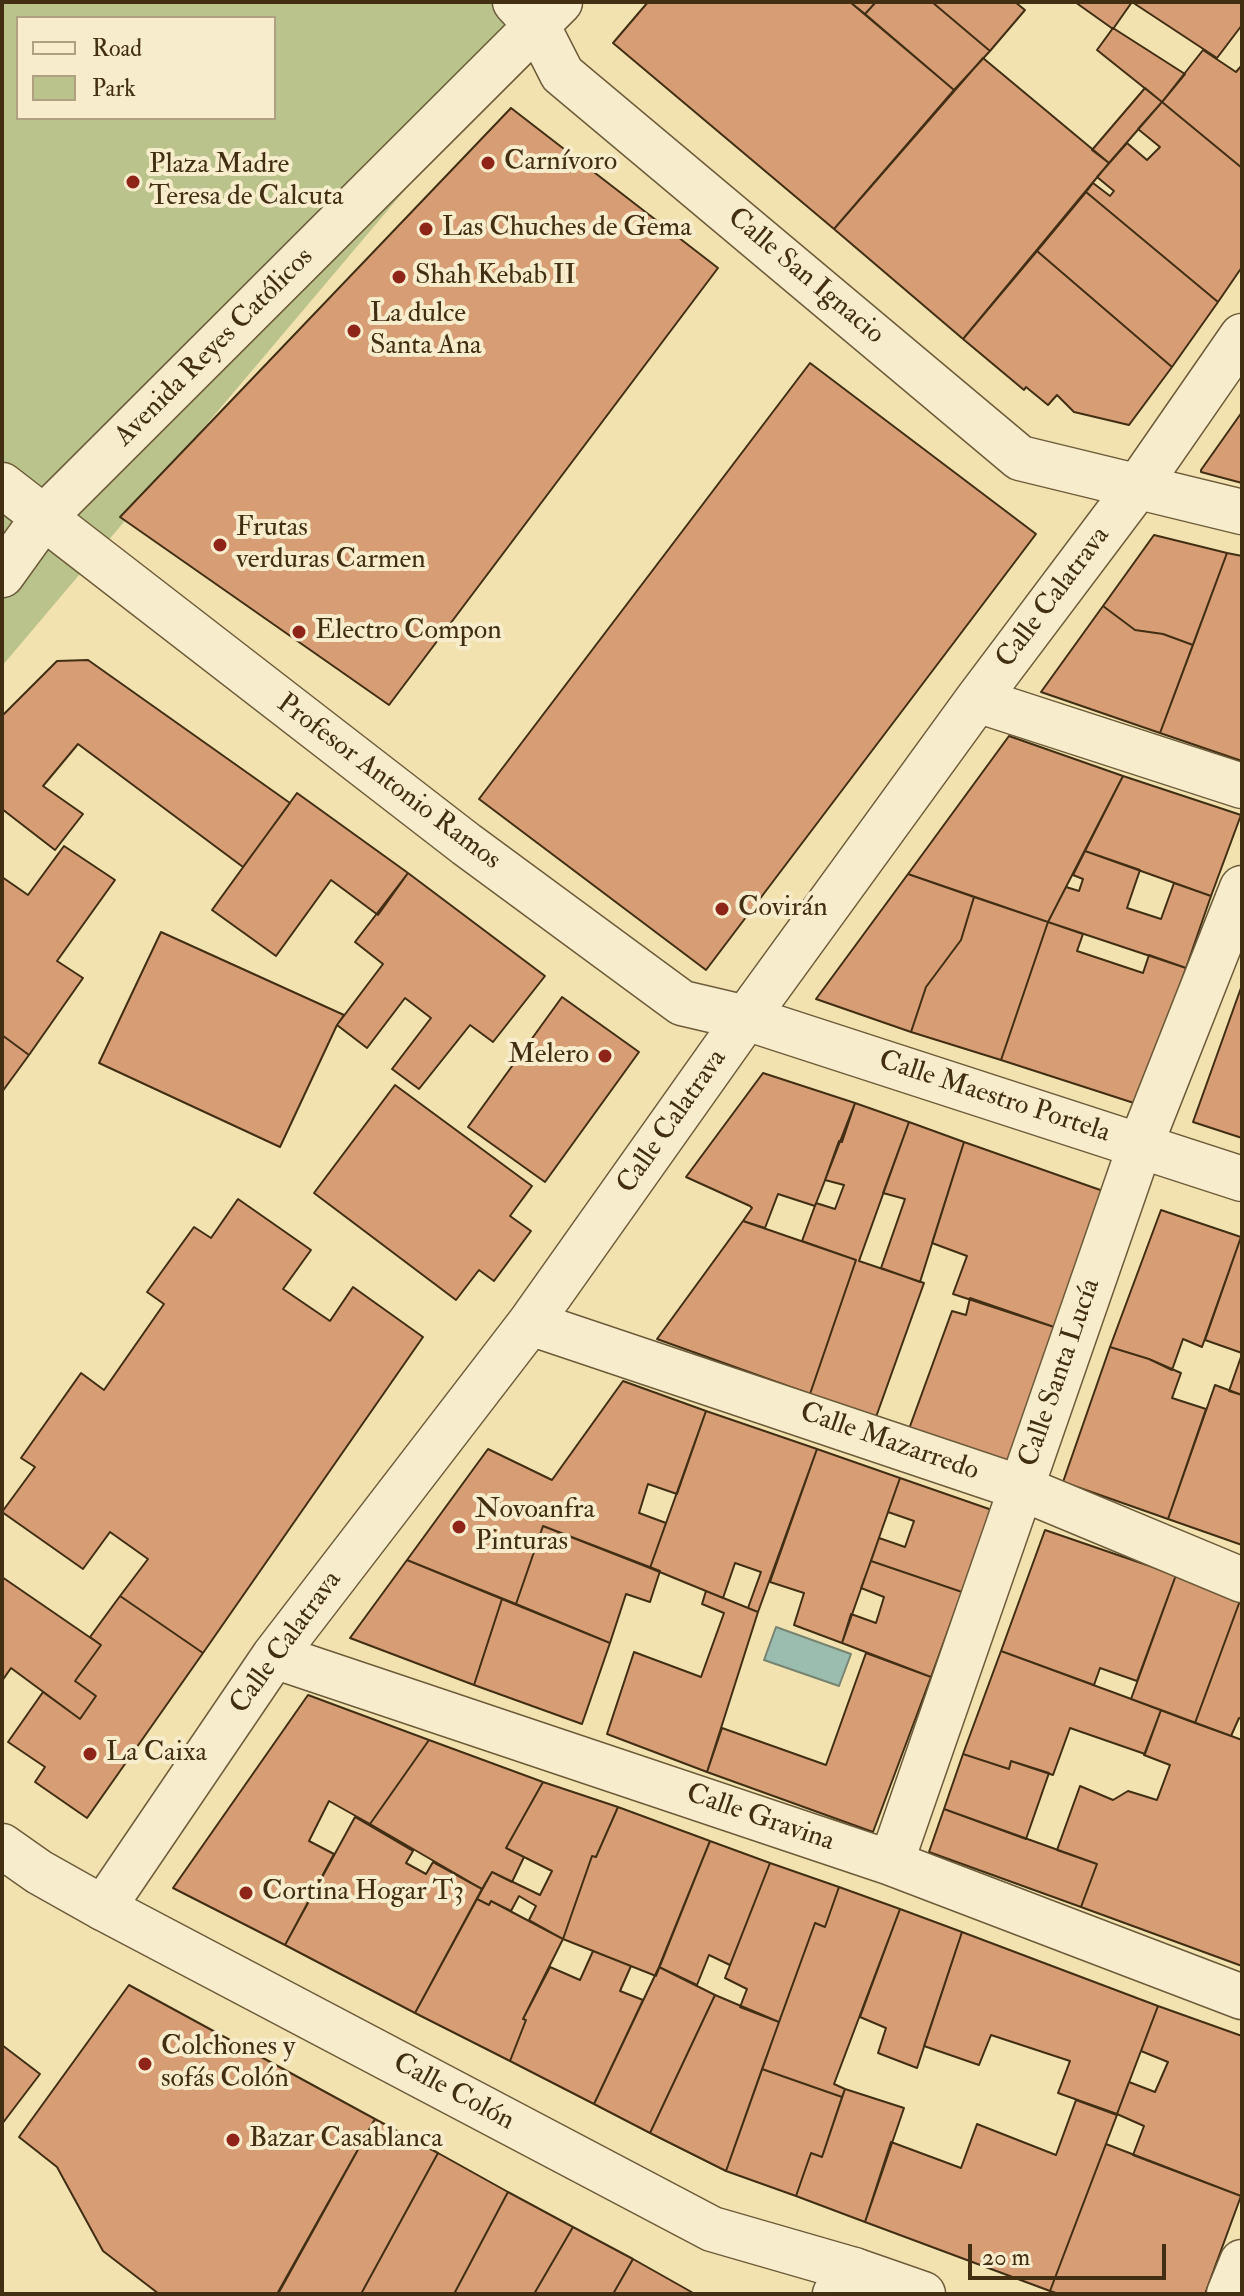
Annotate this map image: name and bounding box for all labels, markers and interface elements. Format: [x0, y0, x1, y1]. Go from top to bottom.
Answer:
legend [16, 16, 276, 120]
text: Road [92, 33, 142, 64]
text: Park [92, 73, 136, 104]
place label: Carnívoro [504, 146, 617, 180]
place label: Plaza Madre Teresa de Calcuta [149, 149, 344, 215]
marker: Carnívoro [479, 154, 497, 172]
marker: Plaza Madre Teresa de Calcuta [124, 173, 142, 191]
street label: Calle San Ignacio [720, 202, 890, 352]
place label: Las Chuches de Gema [442, 212, 692, 246]
marker: Las Chuches de Gema [417, 220, 435, 238]
street label: Avenida Reyes Católicos [109, 242, 321, 454]
place label: Shah Kebab II [415, 260, 576, 294]
marker: Shah Kebab II [390, 268, 408, 286]
place label: La dulce Santa Ana [370, 298, 482, 364]
marker: La dulce Santa Ana [345, 322, 363, 340]
place label: Frutas verduras Carmen [236, 512, 426, 578]
street label: Calle Calatrava [990, 521, 1118, 675]
marker: Frutas verduras Carmen [211, 536, 229, 554]
place label: Electro Compon [315, 615, 502, 649]
marker: Electro Compon [290, 623, 308, 641]
street label: Profesor Antonio Ramos [269, 688, 507, 878]
place label: Covirán [738, 892, 828, 926]
marker: Covirán [713, 900, 731, 918]
place label: Melero [508, 1039, 589, 1073]
street label: Calle Calatrava [611, 1043, 735, 1201]
street label: Calle Maestro Portela [874, 1045, 1114, 1151]
marker: Melero [596, 1047, 614, 1065]
street label: Calle Santa Lucía [1013, 1275, 1109, 1471]
street label: Calle Mazarredo [795, 1397, 983, 1489]
place label: Novoanfra Pinturas [475, 1494, 595, 1560]
marker: Novoanfra Pinturas [450, 1518, 468, 1536]
street label: Calle Calatrava [224, 1565, 350, 1721]
place label: La Caixa [106, 1737, 207, 1771]
marker: La Caixa [81, 1745, 99, 1763]
street label: Calle Gravina [682, 1778, 838, 1860]
place label: Cortina Hogar T3 [262, 1876, 464, 1910]
marker: Cortina Hogar T3 [237, 1884, 255, 1902]
place label: Colchones y sofás Colón [161, 2031, 295, 2097]
street label: Calle Colón [387, 2047, 519, 2139]
marker: Colchones y sofás Colón [136, 2055, 154, 2073]
place label: Bazar Casablanca [249, 2123, 443, 2157]
marker: Bazar Casablanca [224, 2131, 242, 2149]
scale bar [972, 2228, 1170, 2278]
text: 20 m [982, 2242, 1030, 2273]

